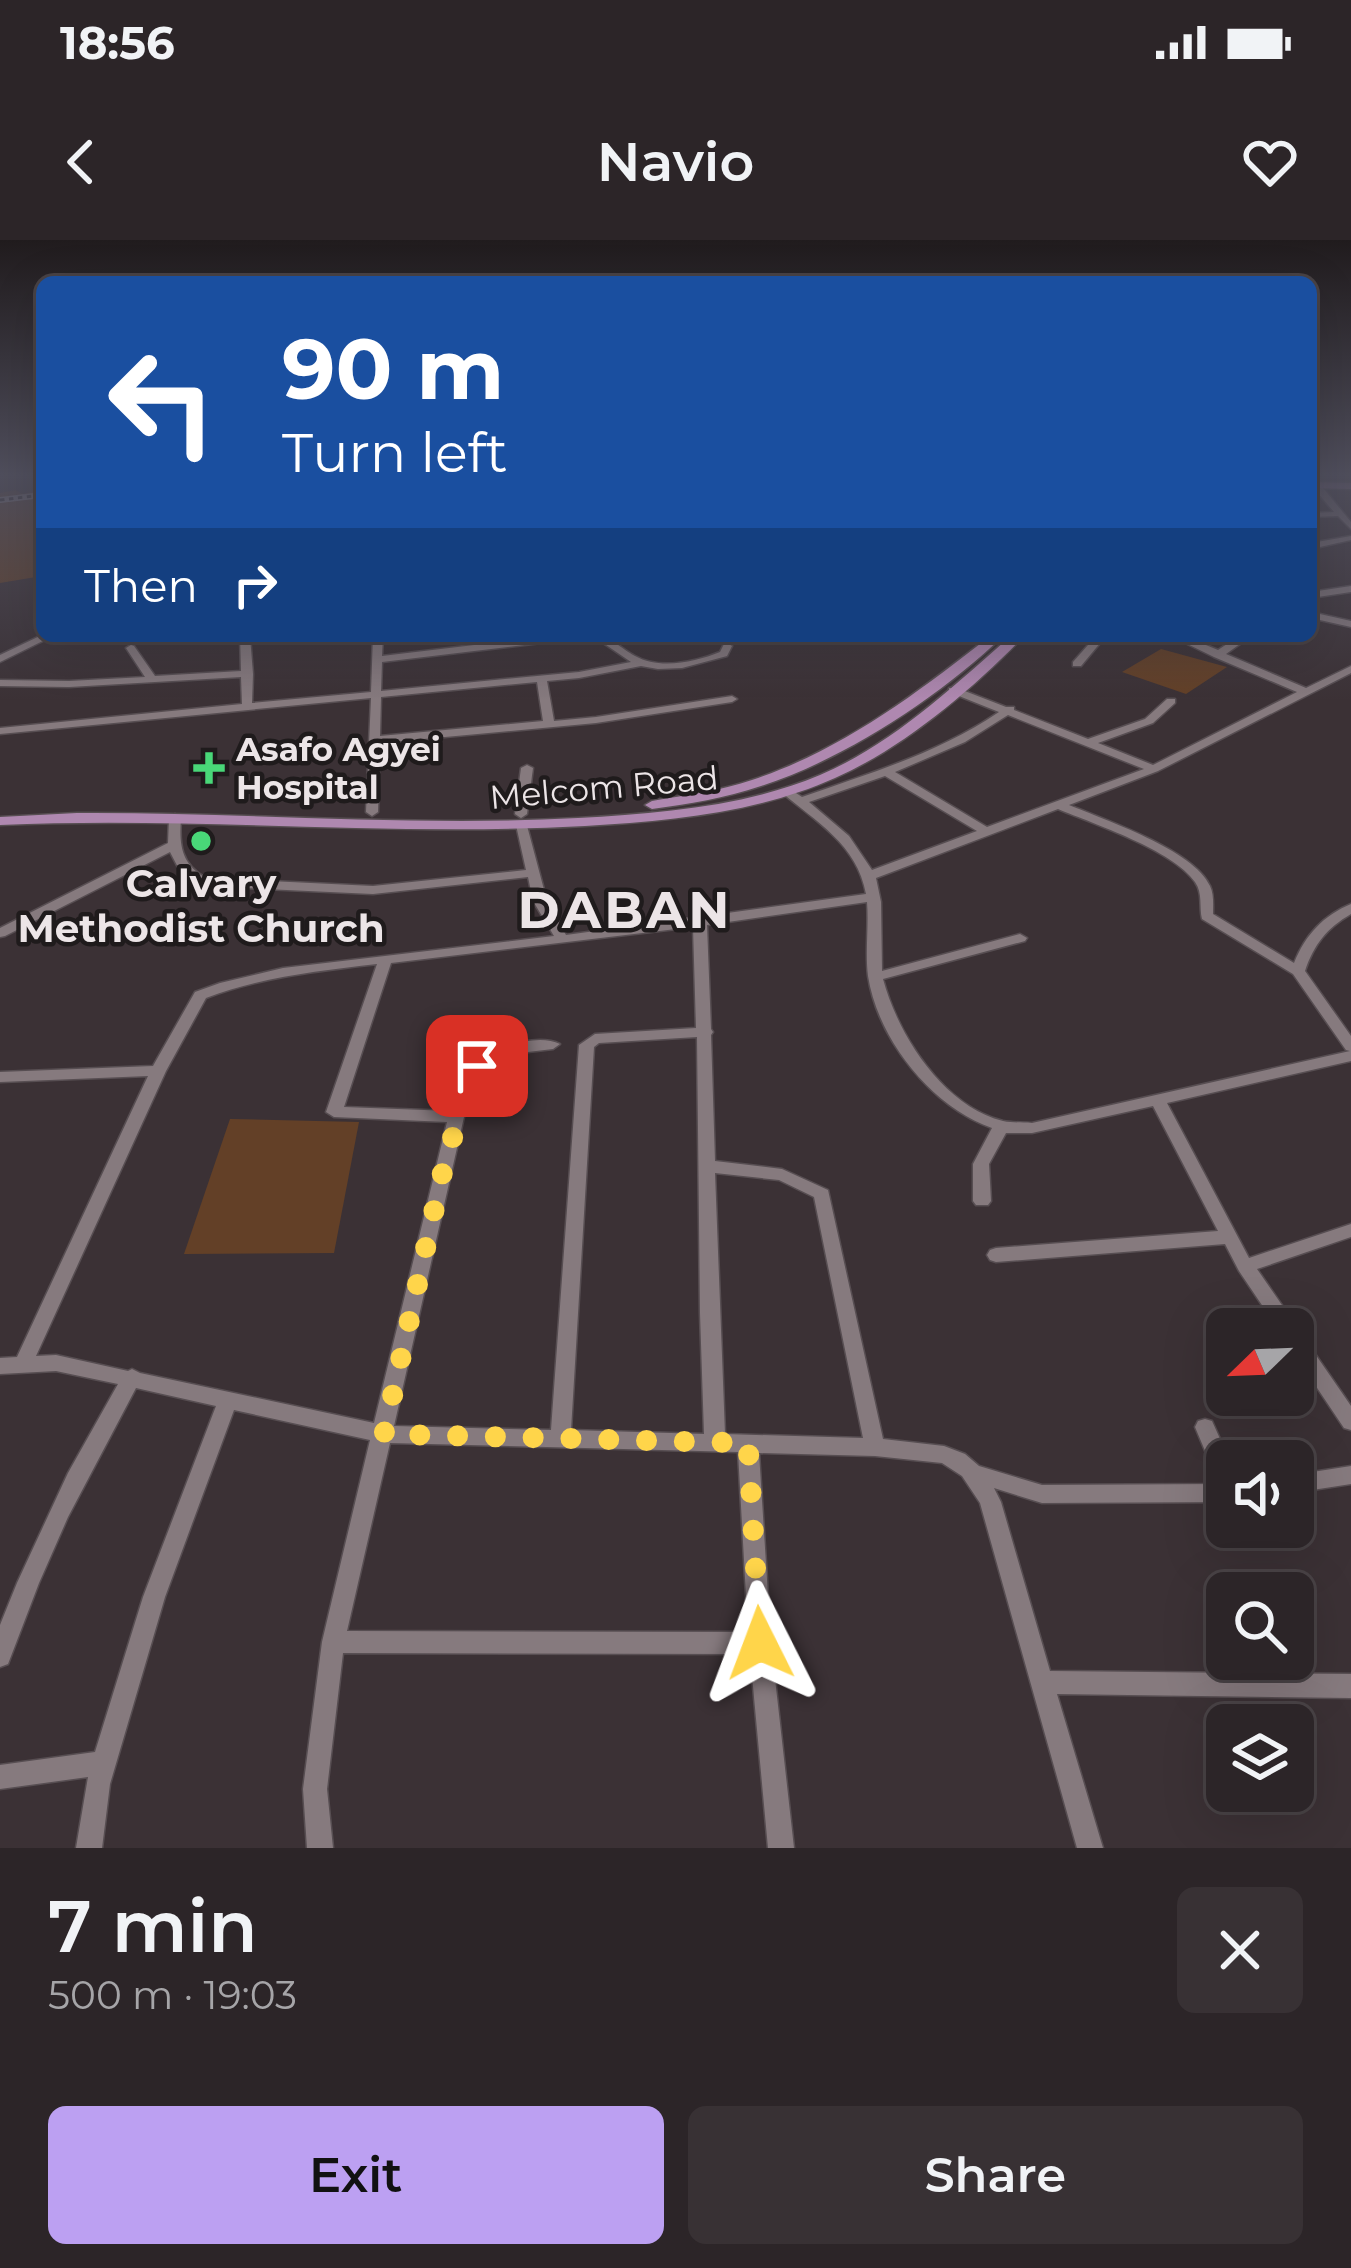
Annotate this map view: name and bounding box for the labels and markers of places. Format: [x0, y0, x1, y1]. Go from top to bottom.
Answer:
place label: Asafo Agyei Hospital [235, 729, 441, 807]
marker: Asafo Agyei Hospital [193, 752, 225, 784]
marker: Calvary Methodist Church [188, 828, 214, 854]
place label: Calvary Methodist Church [17, 859, 385, 952]
pin [426, 1015, 528, 1117]

